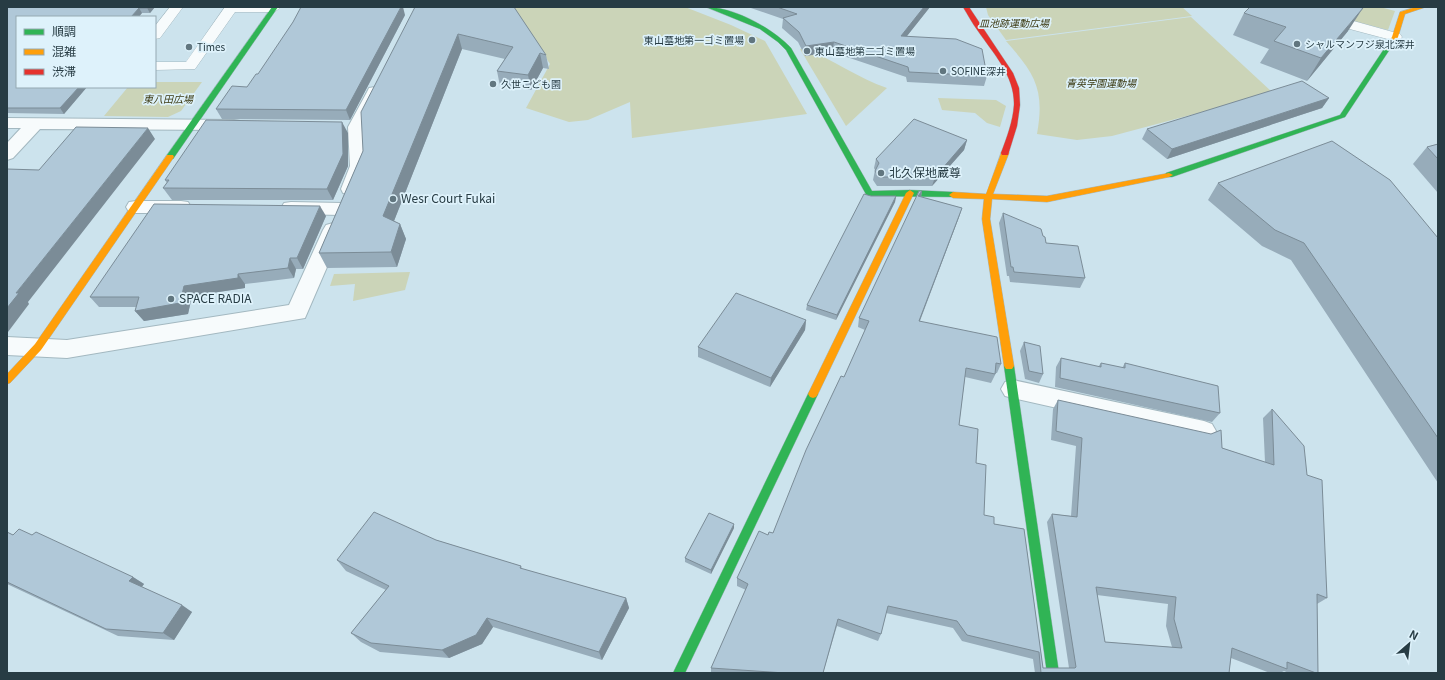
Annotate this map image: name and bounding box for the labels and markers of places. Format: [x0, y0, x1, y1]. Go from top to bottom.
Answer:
place label: 東山墓地第一ゴミ置場 [644, 32, 744, 47]
marker: 東山墓地第一ゴミ置場 [747, 35, 757, 45]
place label: シャルマンフジ泉北深井 [1305, 36, 1415, 51]
place label: Times [197, 39, 226, 54]
marker: シャルマンフジ泉北深井 [1292, 39, 1302, 49]
marker: Times [184, 42, 194, 52]
place label: 東山墓地第二ゴミ置場 [815, 43, 915, 58]
marker: 東山墓地第二ゴミ置場 [802, 46, 812, 56]
place label: SOFINE深井 [951, 63, 1006, 78]
marker: SOFINE深井 [938, 66, 948, 76]
place label: 久世こども園 [501, 76, 561, 91]
marker: 久世こども園 [488, 79, 498, 89]
place label: 北久保地蔵尊 [889, 163, 961, 180]
marker: 北久保地蔵尊 [876, 168, 886, 178]
place label: Wesr Court Fukai [401, 189, 495, 206]
marker: Wesr Court Fukai [388, 194, 398, 204]
place label: SPACE RADIA [179, 289, 252, 306]
marker: SPACE RADIA [166, 294, 176, 304]

